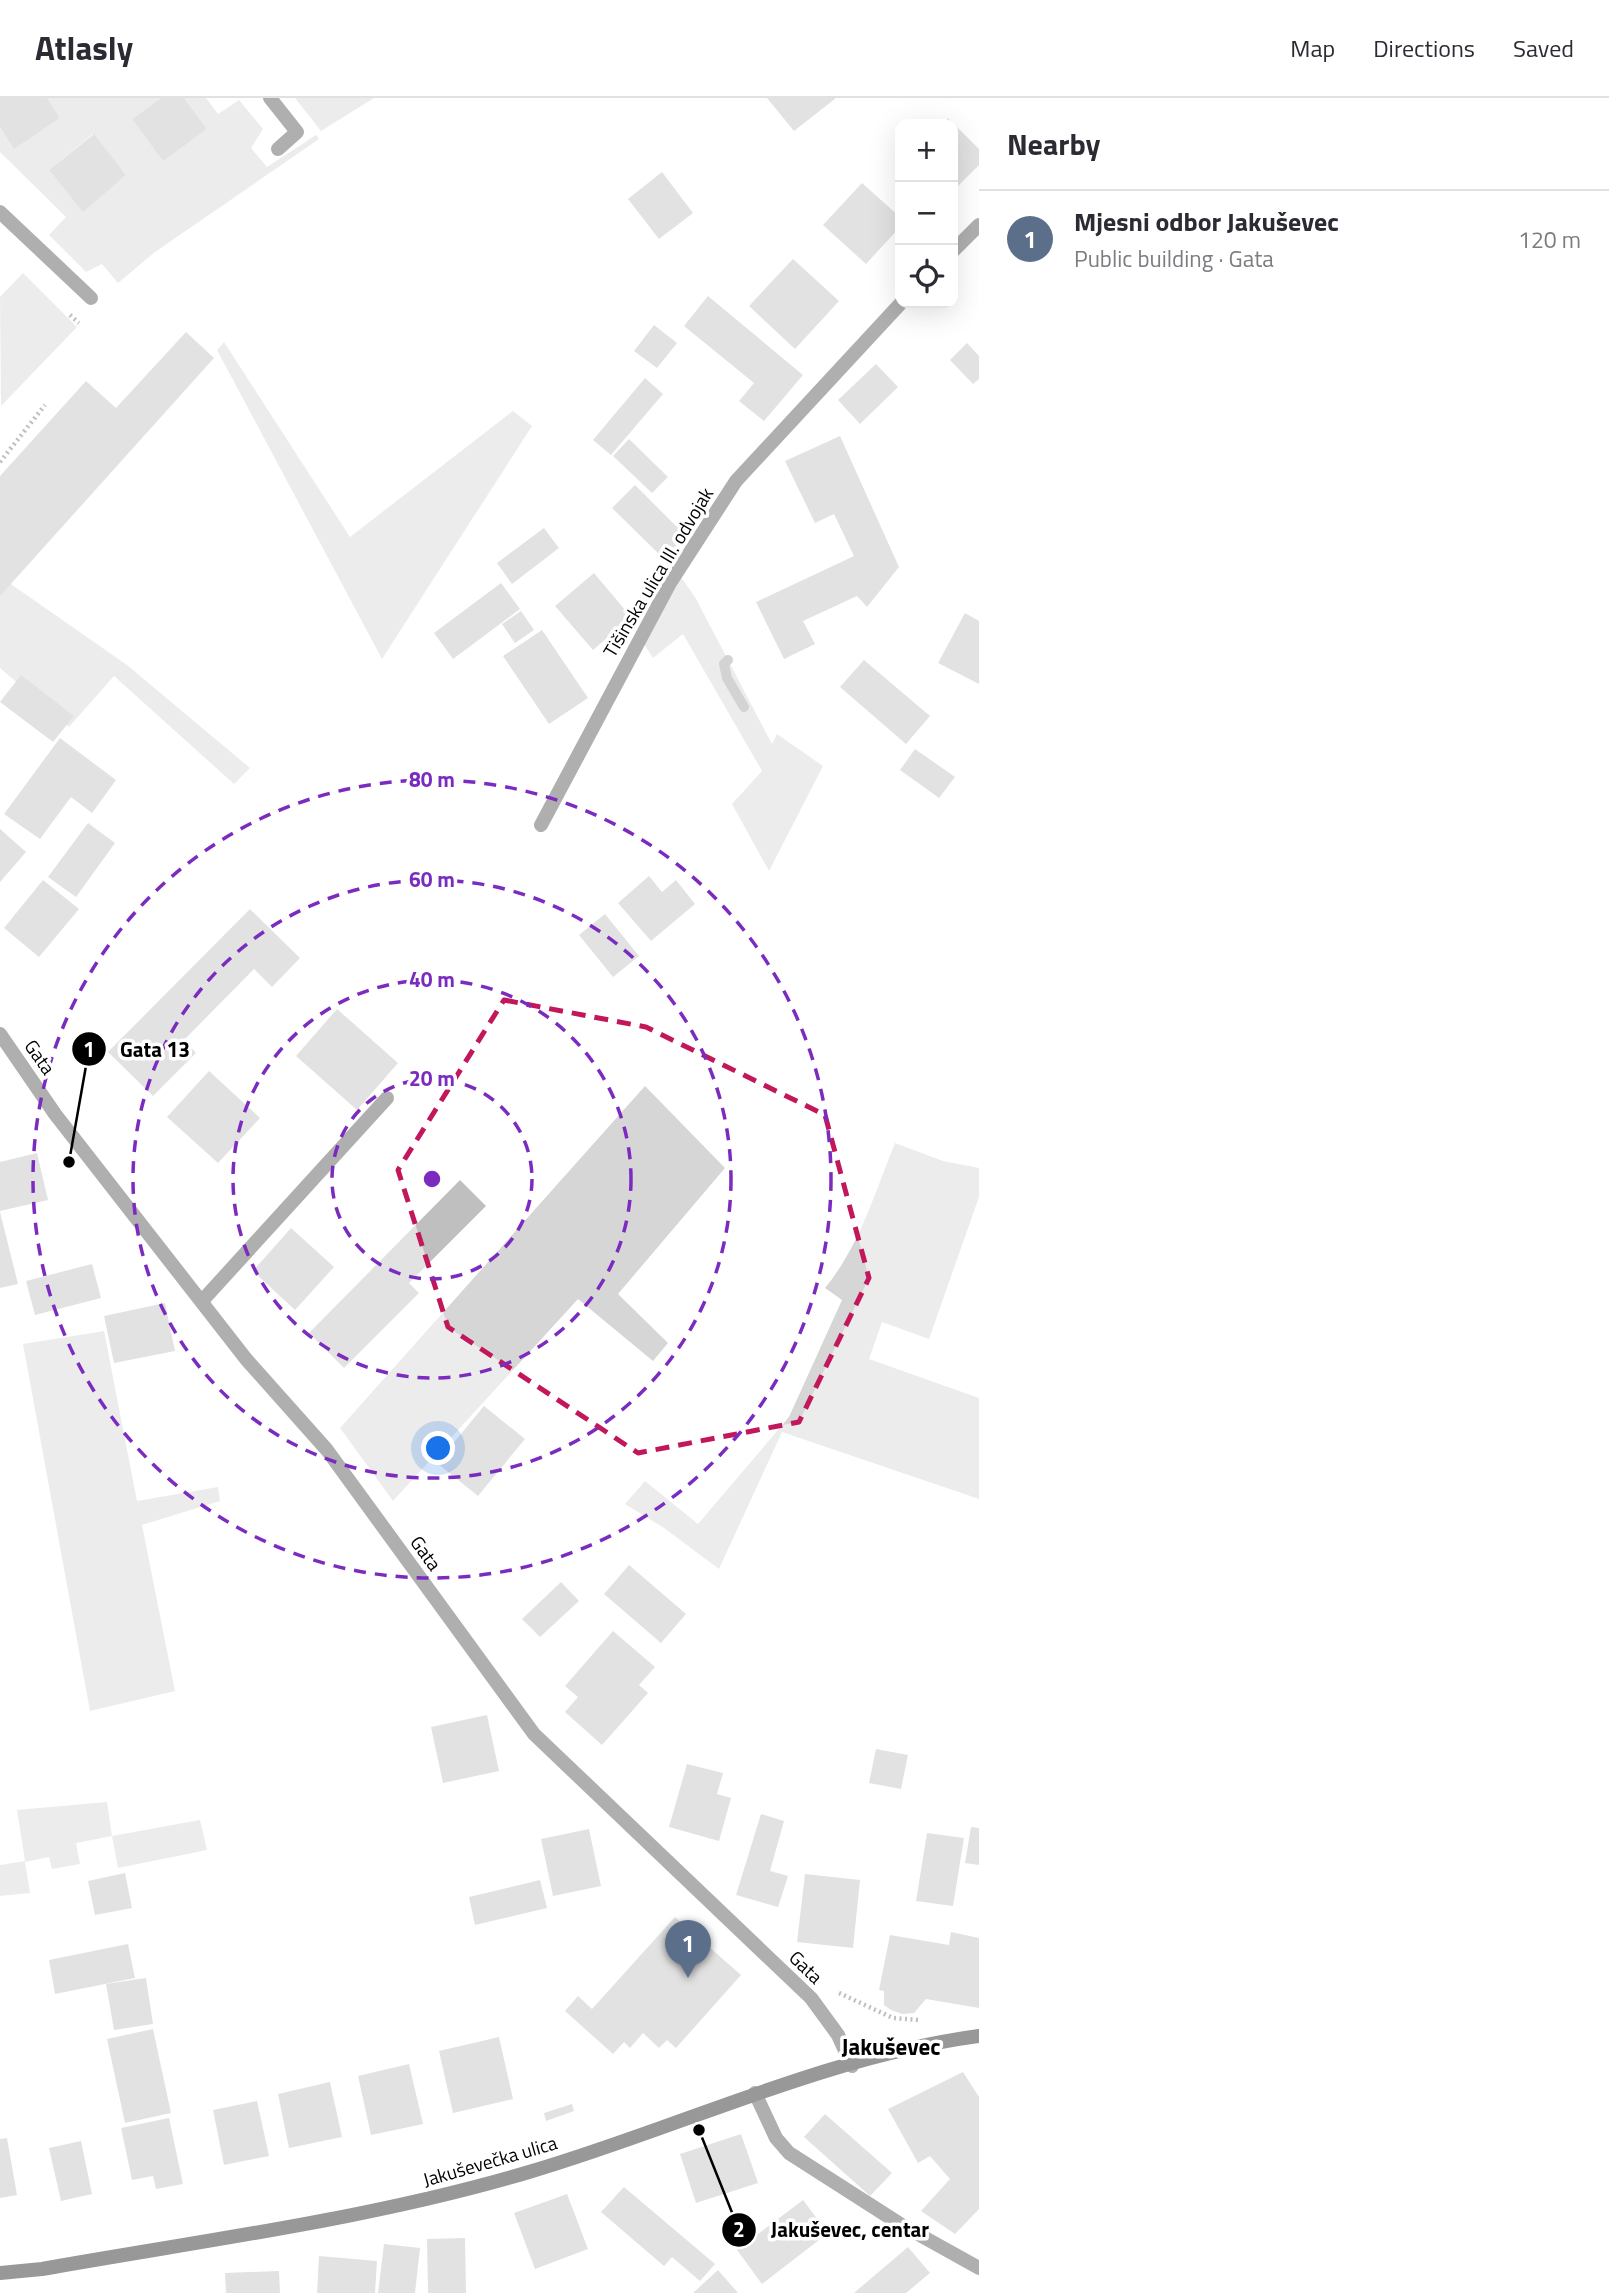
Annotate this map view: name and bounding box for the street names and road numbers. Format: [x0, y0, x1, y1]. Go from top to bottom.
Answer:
street label: Tišinska ulica III. odvojak [595, 481, 720, 662]
street label: Gata [18, 1033, 63, 1081]
street label: Gata [404, 1529, 449, 1577]
street label: Gata [783, 1943, 830, 1990]
street label: Jakuševečka ulica [419, 2127, 561, 2194]

